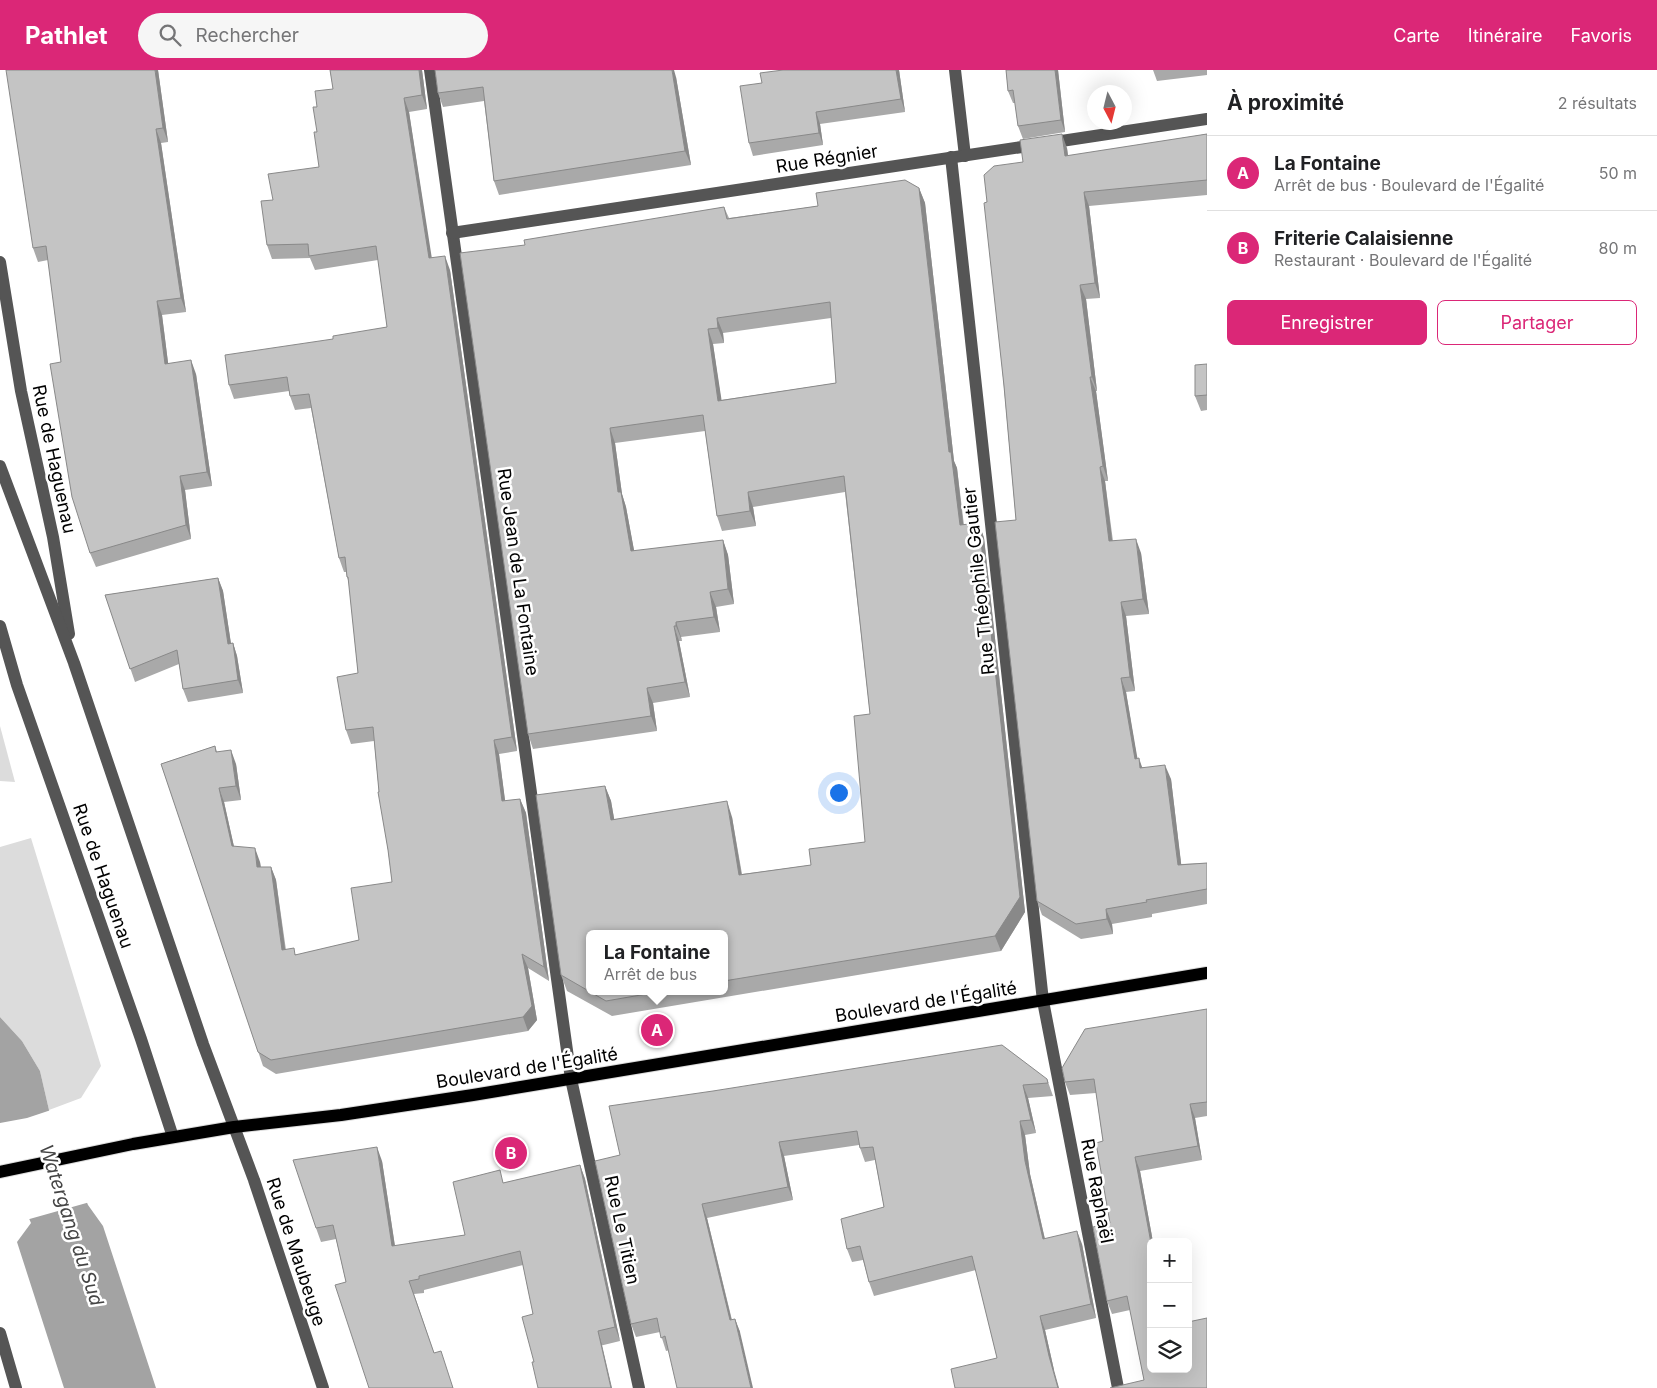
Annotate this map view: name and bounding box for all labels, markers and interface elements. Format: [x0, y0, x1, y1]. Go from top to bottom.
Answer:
search box [138, 13, 488, 58]
text: Pathlet [25, 21, 108, 50]
icon: search [156, 21, 184, 49]
text: Rechercher [196, 24, 299, 47]
text: Carte [1393, 25, 1440, 46]
text: Itinéraire [1468, 25, 1542, 46]
text: Favoris [1570, 25, 1632, 46]
north arrow [1087, 85, 1132, 130]
text: À proximité [1227, 90, 1344, 115]
text: 2 résultats [1558, 93, 1637, 113]
street label: Rue Régnier [774, 140, 880, 177]
text: La Fontaine [1274, 152, 1381, 175]
text: A [1237, 163, 1249, 183]
text: 50 m [1599, 163, 1637, 183]
text: Arrêt de bus · Boulevard de l'Égalité [1274, 175, 1544, 195]
text: Friterie Calaisienne [1274, 227, 1453, 250]
text: B [1238, 238, 1248, 258]
text: 80 m [1598, 238, 1637, 258]
text: Restaurant · Boulevard de l'Égalité [1274, 250, 1532, 270]
button: Enregistrer [1227, 300, 1427, 345]
button: Partager [1437, 300, 1637, 345]
street label: Rue de Haguenau [28, 383, 81, 535]
street label: Rue Jean de La Fontaine [494, 467, 543, 677]
street label: Rue Théophile Gautier [958, 486, 999, 676]
your location [826, 780, 852, 806]
street label: Rue de Haguenau [69, 801, 138, 951]
popup [586, 930, 728, 995]
text: La Fontaine [604, 941, 710, 964]
text: Arrêt de bus [604, 964, 697, 984]
street label: Boulevard de l'Égalité [833, 976, 1018, 1026]
pin: A [641, 1011, 673, 1049]
street label: Boulevard de l'Égalité [434, 1042, 619, 1092]
pin: B [495, 1134, 527, 1172]
street label: Rue Raphaël [1077, 1137, 1118, 1245]
water label: Watergang du Sud [35, 1142, 109, 1309]
street label: Rue Le Titien [601, 1173, 644, 1286]
street label: Rue de Maubeuge [263, 1175, 330, 1329]
map controls [1147, 1238, 1192, 1373]
button: + [1147, 1238, 1192, 1283]
button: − [1147, 1283, 1192, 1328]
button: layers [1147, 1328, 1192, 1373]

